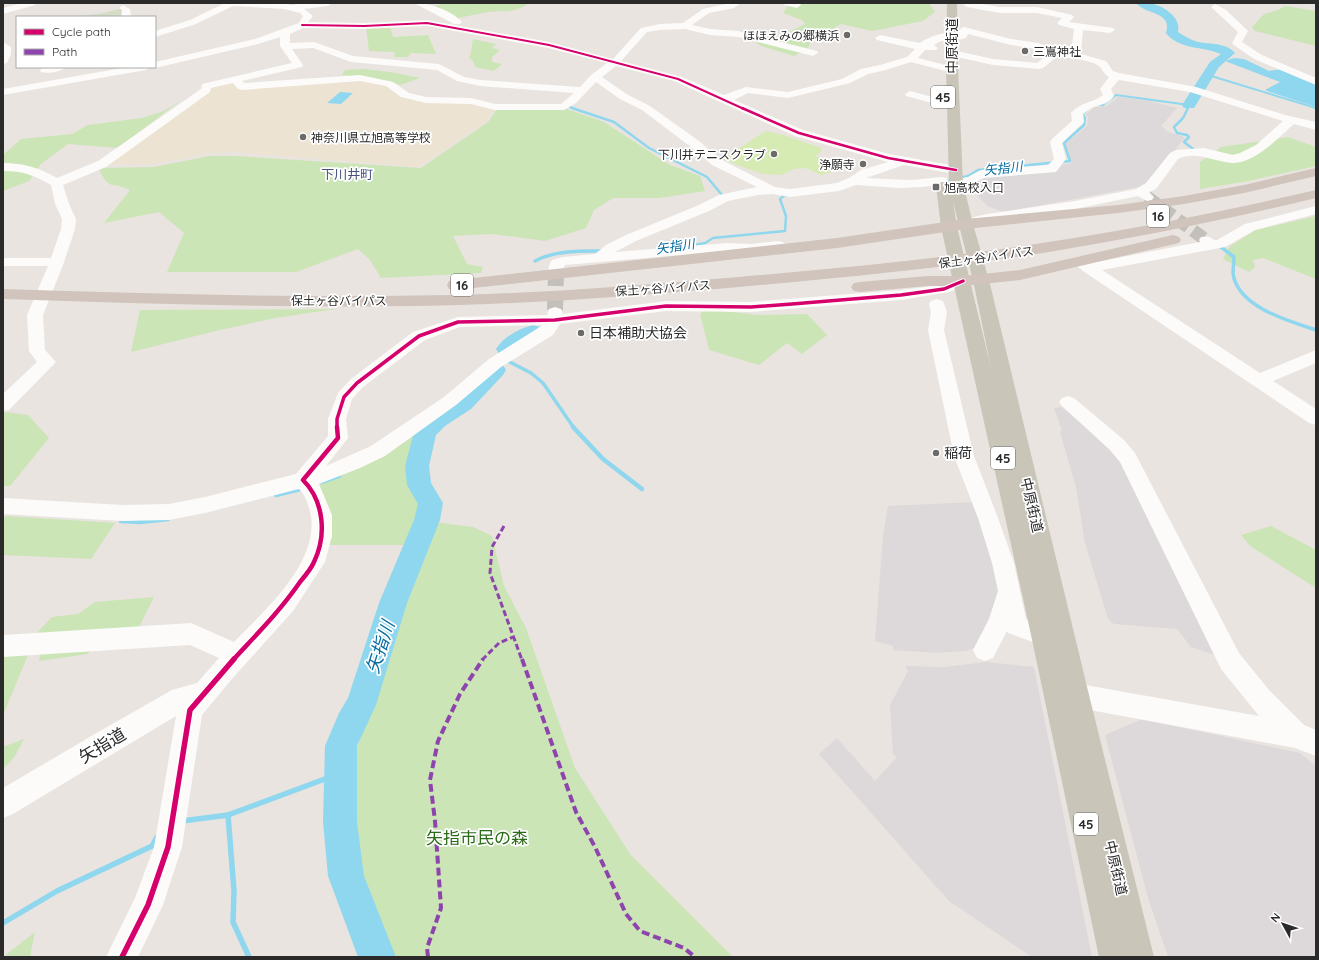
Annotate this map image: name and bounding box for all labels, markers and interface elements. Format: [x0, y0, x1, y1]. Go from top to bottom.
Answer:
legend [16, 16, 156, 68]
street label: 中原街道 [943, 18, 961, 74]
text: Cycle path [52, 24, 111, 39]
place label: ほほえみの郷横浜 [743, 28, 839, 43]
marker: ほほえみの郷横浜 [842, 30, 852, 40]
text: Path [52, 44, 77, 59]
place label: 三嶌神社 [1033, 44, 1081, 59]
marker: 三嶌神社 [1020, 46, 1030, 56]
road number: 45 [931, 86, 955, 108]
place label: 神奈川県立旭高等学校 [311, 130, 431, 145]
marker: 神奈川県立旭高等学校 [298, 132, 308, 142]
place label: 下川井テニスクラブ [658, 147, 766, 162]
marker: 下川井テニスクラブ [769, 149, 779, 159]
place label: 浄願寺 [819, 157, 855, 172]
water label: 矢指川 [983, 158, 1025, 178]
marker: 浄願寺 [858, 159, 868, 169]
district label: 下川井町 [321, 166, 373, 182]
place label: 旭高校入口 [944, 180, 1004, 195]
marker: 旭高校入口 [931, 182, 941, 192]
road number: 16 [1147, 205, 1169, 227]
water label: 矢指川 [655, 235, 697, 257]
street label: 保土ヶ谷バイパス [938, 243, 1034, 271]
road number: 16 [451, 274, 473, 296]
street label: 保土ヶ谷バイパス [615, 277, 711, 299]
street label: 保土ヶ谷バイパス [291, 293, 387, 308]
place label: 日本補助犬協会 [589, 324, 687, 342]
marker: 日本補助犬協会 [576, 328, 586, 338]
place label: 稲荷 [944, 444, 972, 462]
road number: 45 [991, 447, 1015, 469]
marker: 稲荷 [931, 448, 941, 458]
street label: 中原街道 [1017, 476, 1047, 534]
water label: 矢指川 [361, 616, 400, 676]
street label: 矢指道 [75, 723, 129, 767]
road number: 45 [1074, 813, 1098, 835]
park label: 矢指市民の森 [426, 827, 528, 848]
street label: 中原街道 [1101, 839, 1131, 897]
north arrow [1263, 904, 1303, 944]
text: N [1267, 910, 1283, 925]

